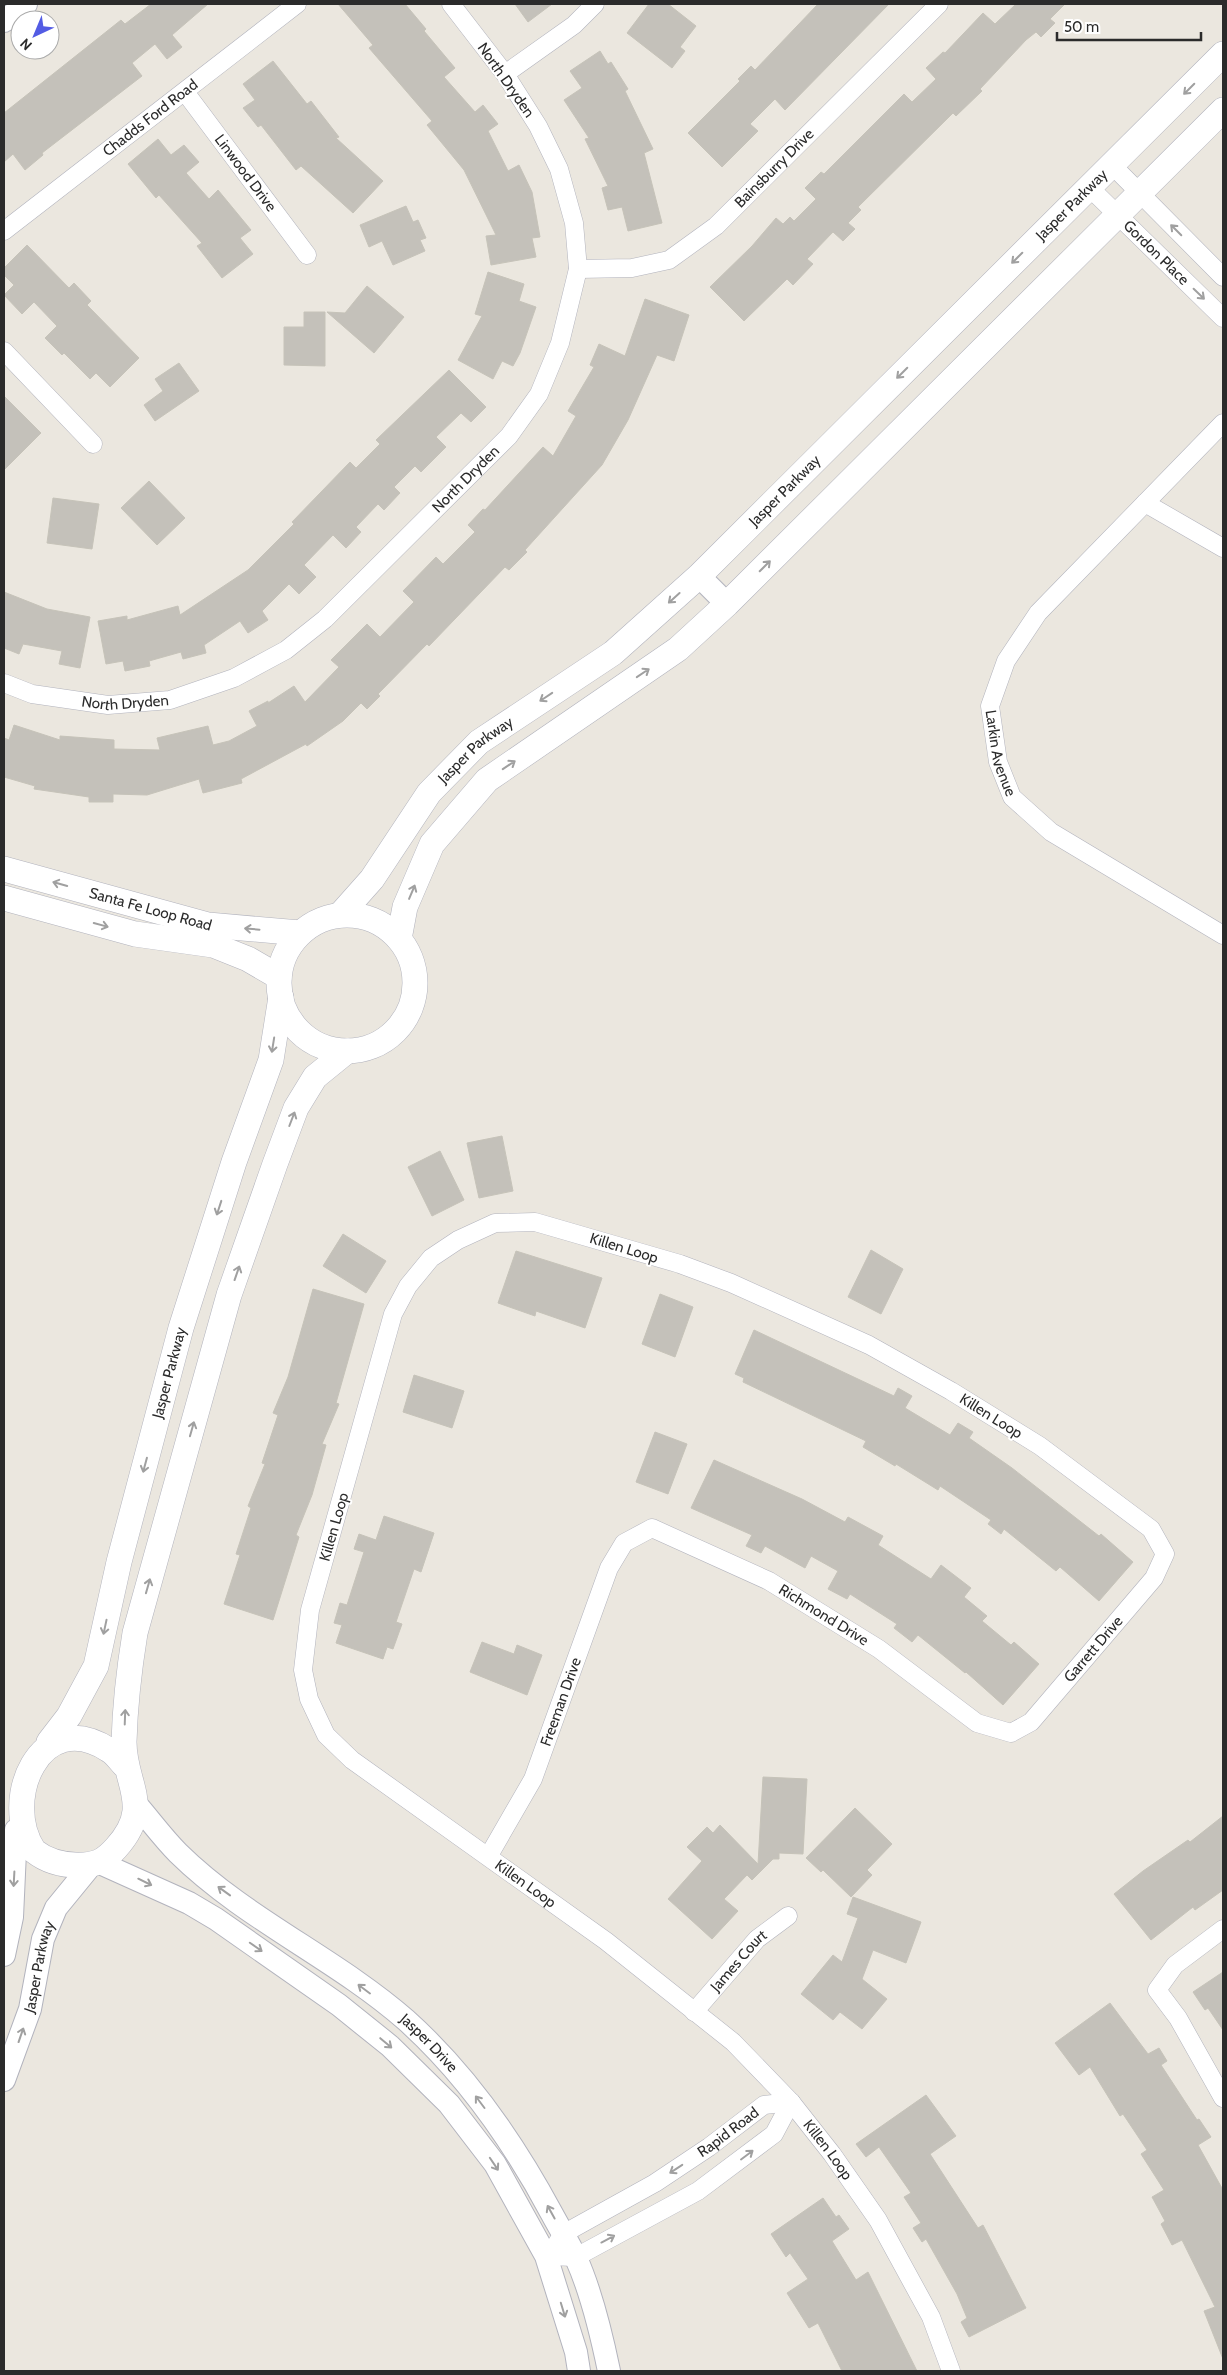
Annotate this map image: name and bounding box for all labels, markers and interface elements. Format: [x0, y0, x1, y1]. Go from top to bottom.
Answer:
north arrow [10, 10, 60, 60]
scale bar [1057, 10, 1201, 42]
text: 50 m [1064, 18, 1099, 36]
text: N [16, 34, 36, 54]
street label: North Dryden [474, 39, 538, 121]
street label: Chadds Ford Road [99, 75, 201, 160]
one-way arrow [1183, 82, 1195, 94]
street label: Bainsburry Drive [731, 125, 818, 211]
street label: Linwood Drive [211, 131, 280, 215]
street label: Jasper Parkway [1031, 165, 1111, 245]
street label: Gordon Place [1120, 217, 1193, 289]
one-way arrow [1171, 224, 1183, 236]
one-way arrow [1011, 251, 1023, 263]
one-way arrow [1192, 288, 1205, 300]
one-way arrow [896, 366, 908, 378]
street label: North Dryden [428, 442, 503, 516]
street label: Jasper Parkway [744, 451, 825, 531]
one-way arrow [758, 560, 771, 572]
one-way arrow [668, 592, 681, 603]
one-way arrow [635, 668, 649, 678]
street label: North Dryden [80, 691, 169, 714]
one-way arrow [540, 692, 554, 702]
street label: Larkin Avenue [982, 709, 1020, 799]
street label: Jasper Parkway [434, 713, 517, 788]
one-way arrow [501, 760, 515, 770]
one-way arrow [52, 879, 68, 889]
street label: Santa Fe Loop Road [87, 884, 214, 935]
one-way arrow [407, 885, 417, 900]
one-way arrow [93, 920, 109, 930]
one-way arrow [244, 925, 260, 934]
one-way arrow [268, 1037, 278, 1053]
one-way arrow [288, 1112, 297, 1127]
one-way arrow [214, 1200, 224, 1216]
street label: Killen Loop [588, 1229, 660, 1267]
one-way arrow [232, 1266, 242, 1282]
street label: Jasper Parkway [148, 1325, 190, 1421]
street label: Killen Loop [956, 1390, 1026, 1442]
one-way arrow [187, 1422, 197, 1438]
one-way arrow [139, 1457, 149, 1473]
street label: Killen Loop [316, 1491, 352, 1563]
one-way arrow [144, 1578, 153, 1594]
street label: Richmond Drive [775, 1580, 872, 1650]
street label: Garrett Drive [1060, 1612, 1127, 1686]
one-way arrow [99, 1619, 109, 1635]
street label: Freeman Drive [537, 1655, 585, 1749]
one-way arrow [120, 1709, 130, 1726]
street label: Killen Loop [491, 1856, 560, 1912]
one-way arrow [9, 1870, 19, 1886]
one-way arrow [137, 1878, 152, 1888]
one-way arrow [217, 1886, 231, 1896]
street label: Jasper Parkway [20, 1918, 59, 2016]
street label: James Court [706, 1926, 770, 1996]
one-way arrow [248, 1942, 262, 1952]
one-way arrow [358, 1983, 371, 1994]
street label: Jasper Drive [396, 2009, 462, 2076]
one-way arrow [17, 2027, 26, 2043]
one-way arrow [380, 2038, 393, 2049]
one-way arrow [475, 2095, 485, 2109]
street label: Rapid Road [694, 2103, 762, 2161]
street label: Killen Loop [799, 2116, 856, 2183]
one-way arrow [740, 2150, 754, 2160]
one-way arrow [489, 2157, 500, 2171]
one-way arrow [669, 2164, 683, 2174]
one-way arrow [546, 2204, 556, 2219]
one-way arrow [601, 2234, 616, 2244]
one-way arrow [559, 2302, 568, 2318]

